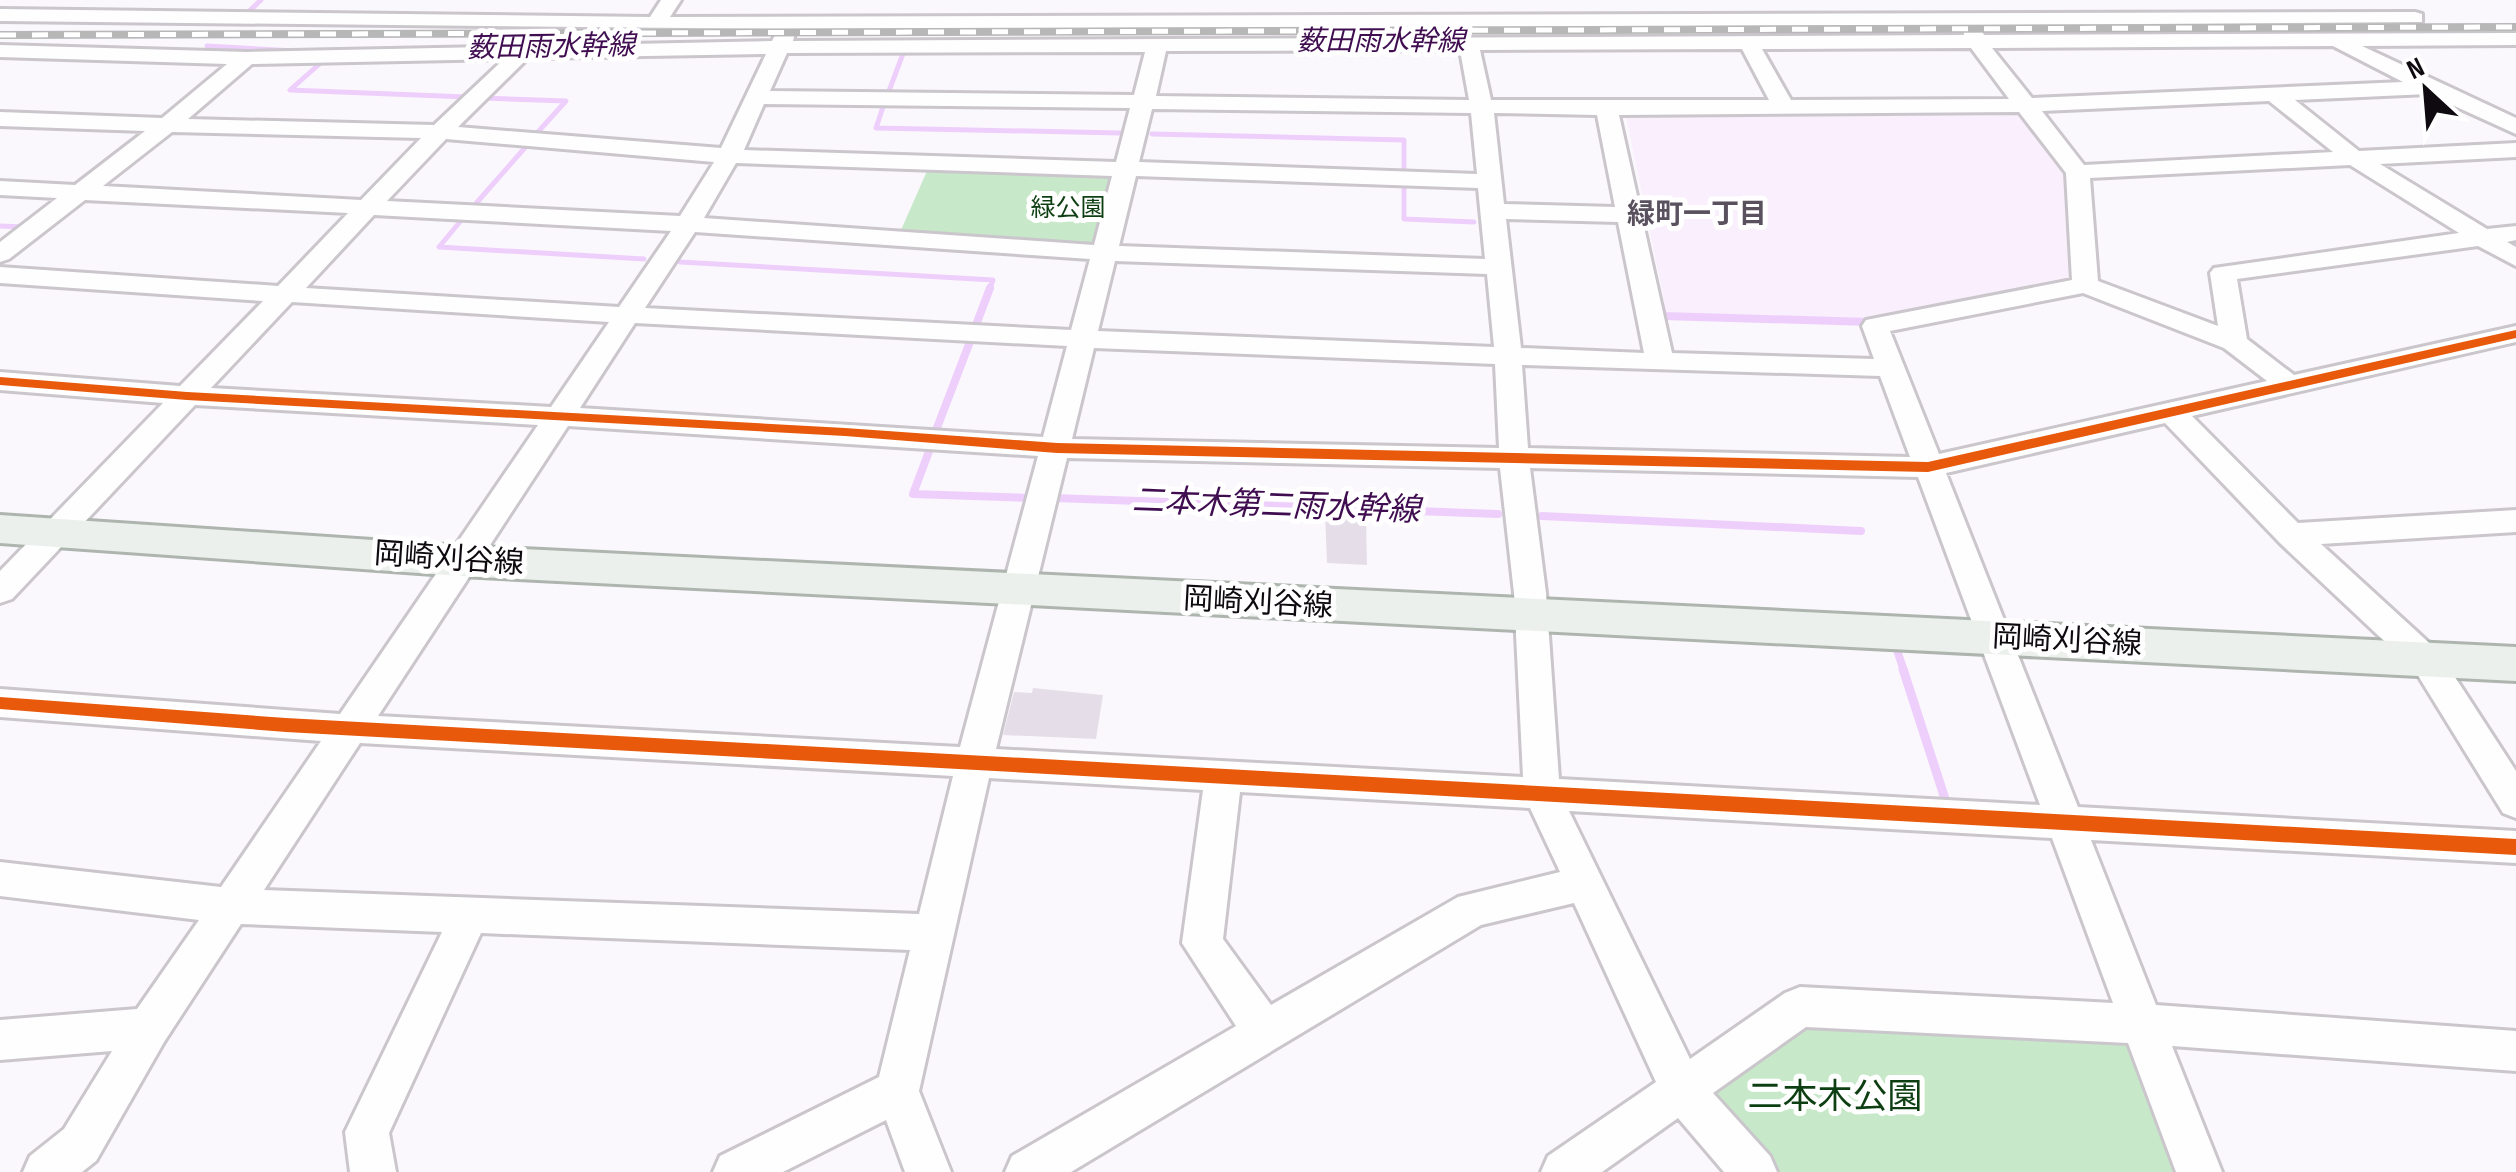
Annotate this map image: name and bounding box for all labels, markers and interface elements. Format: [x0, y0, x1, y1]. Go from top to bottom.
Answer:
water label: 薮田雨水幹線 [1297, 25, 1468, 58]
water label: 薮田雨水幹線 [467, 29, 638, 65]
north arrow [2376, 40, 2476, 140]
text: N [2402, 51, 2430, 87]
park label: 緑公園 [1030, 193, 1106, 224]
district label: 緑町一丁目 [1627, 198, 1767, 231]
water label: 二本木第二雨水幹線 [1131, 481, 1425, 531]
street label: 岡崎刈谷線 [373, 536, 525, 582]
street label: 岡崎刈谷線 [1182, 581, 1334, 625]
street label: 岡崎刈谷線 [1991, 619, 2143, 663]
park label: 二本木公園 [1747, 1076, 1923, 1119]

